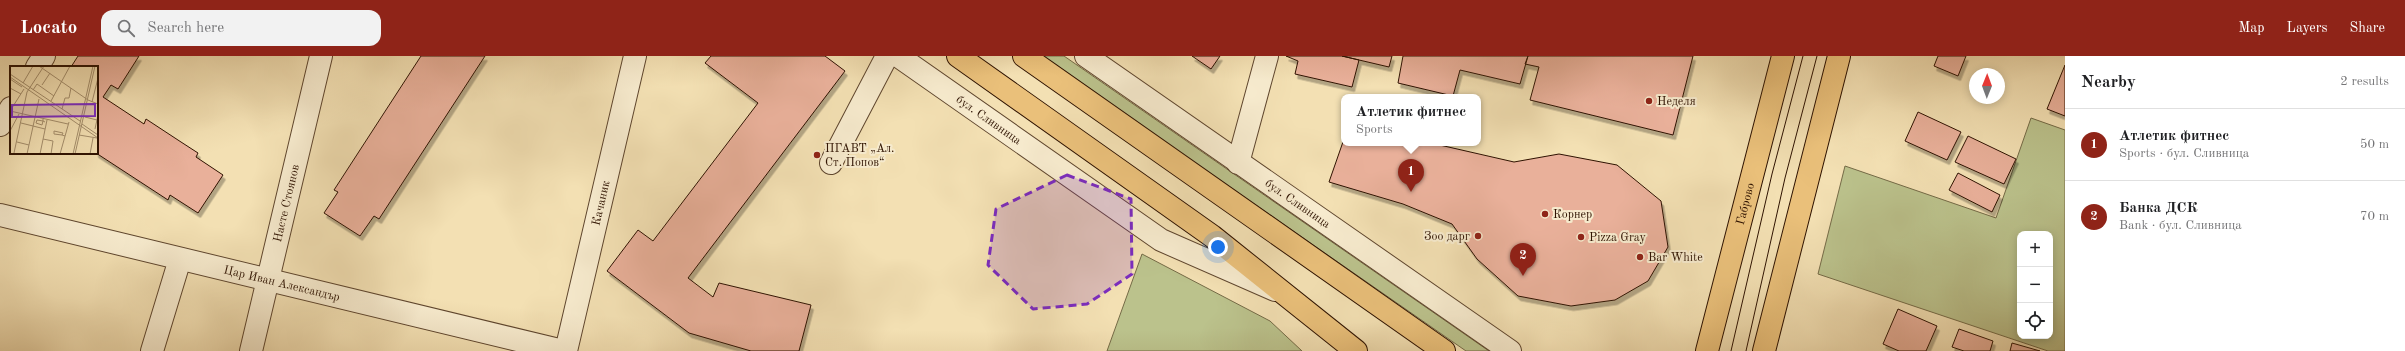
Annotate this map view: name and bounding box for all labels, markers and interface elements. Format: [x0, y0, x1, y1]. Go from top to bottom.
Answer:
search box [101, 10, 381, 46]
icon: search [115, 17, 137, 39]
text: Locato [20, 19, 77, 38]
text: Search here [147, 21, 224, 36]
text: Map [2239, 21, 2265, 35]
text: Layers [2287, 21, 2328, 35]
text: Share [2350, 21, 2385, 35]
inset map [10, 66, 98, 154]
north arrow [1969, 68, 2005, 104]
text: Nearby [2081, 74, 2136, 91]
text: 2 results [2340, 75, 2389, 88]
street label: бул. Сливница [954, 94, 1023, 147]
popup [1341, 94, 1481, 146]
marker: Неделя [1644, 96, 1654, 106]
place label: Неделя [1657, 96, 1696, 108]
text: Атлетик фитнес [1356, 105, 1466, 120]
text: Sports [1356, 123, 1393, 136]
text: Атлетик фитнес [2119, 129, 2229, 144]
text: 1 [2090, 138, 2098, 151]
text: 50 m [2360, 138, 2389, 151]
place label: ПГАВТ „Ал. Ст. Попов“ [825, 143, 894, 169]
text: Sports · бул. Сливница [2119, 147, 2249, 160]
marker: ПГАВТ „Ал. Ст. Попов“ [812, 150, 822, 160]
pin: 1 [1398, 159, 1424, 192]
street label: Насте Стоянов [272, 163, 302, 243]
street label: бул. Сливница [1262, 177, 1332, 231]
street label: Качаник [591, 180, 613, 227]
street label: Габрово [1735, 182, 1757, 226]
text: Банка ДСК [2119, 201, 2197, 216]
marker: Корнер [1540, 209, 1550, 219]
place label: Корнер [1553, 209, 1592, 221]
text: 2 [2090, 210, 2098, 223]
text: 70 m [2360, 210, 2389, 223]
text: Bank · бул. Сливница [2119, 219, 2242, 232]
place label: Зоо дарг [1424, 231, 1470, 243]
marker: Зоо дарг [1473, 231, 1483, 241]
map controls [2017, 231, 2053, 339]
button: + [2017, 231, 2053, 267]
marker: Pizza Gray [1576, 232, 1586, 242]
place label: Pizza Gray [1589, 232, 1647, 244]
your location [1208, 237, 1228, 257]
pin: 2 [1510, 243, 1536, 276]
marker: Bar White [1635, 252, 1645, 262]
place label: Bar White [1648, 252, 1703, 264]
street label: Цар Иван Александър [222, 264, 341, 304]
button: − [2017, 267, 2053, 303]
button: locate [2017, 303, 2053, 339]

